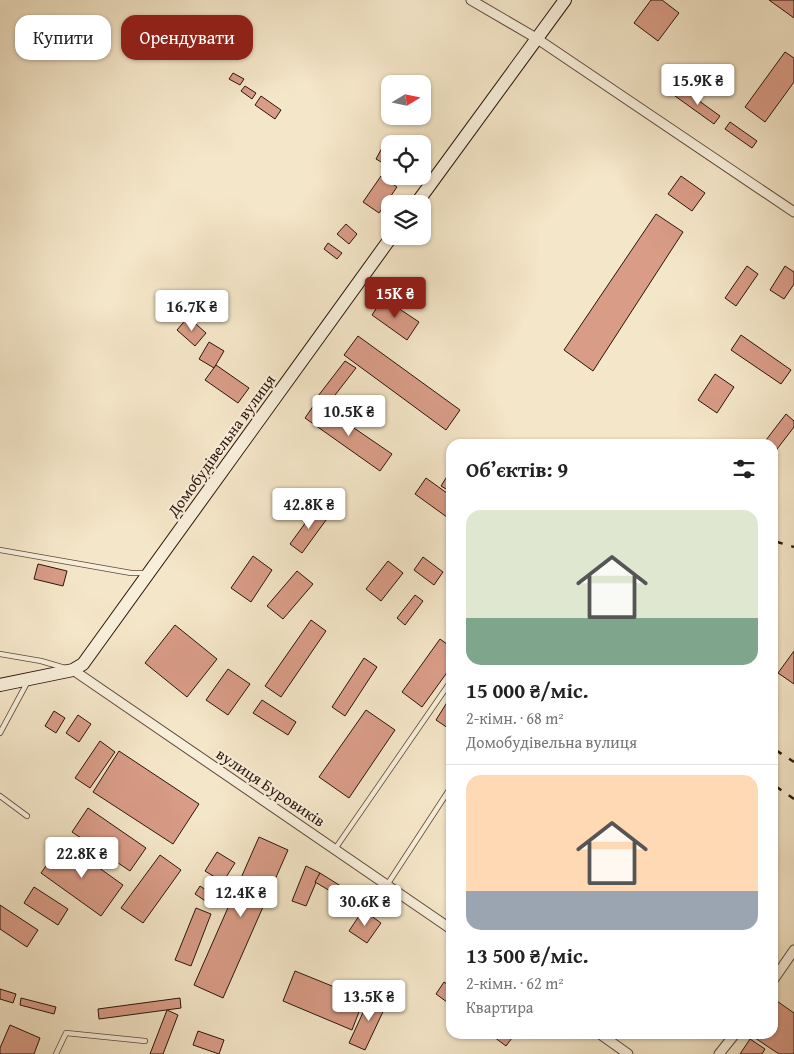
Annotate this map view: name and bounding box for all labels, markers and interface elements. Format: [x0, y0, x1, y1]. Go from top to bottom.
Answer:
chip: Купити [15, 15, 111, 60]
chip: Орендувати [121, 15, 253, 60]
pin: 15.9K ₴ [652, 64, 744, 106]
text: 15.9K ₴ [672, 68, 724, 92]
north arrow [381, 75, 431, 125]
map controls [381, 75, 431, 245]
button: locate [381, 135, 431, 185]
button: layers [381, 195, 431, 245]
pin: 15K ₴ [360, 276, 430, 319]
text: 15K ₴ [376, 281, 414, 305]
pin: 16.7K ₴ [146, 290, 238, 332]
text: 16.7K ₴ [166, 294, 218, 318]
street label: Домобудівельна вулиця [160, 369, 281, 522]
pin: 10.5K ₴ [303, 394, 395, 437]
text: 10.5K ₴ [323, 399, 375, 423]
text: Об’єктів: 9 [466, 454, 568, 485]
icon: filters [730, 455, 758, 483]
pin: 42.8K ₴ [263, 488, 355, 530]
text: 42.8K ₴ [283, 492, 335, 516]
icon: home [567, 542, 657, 632]
text: 15 000 ₴/міс. [466, 675, 589, 706]
text: 2-кімн. · 68 m² [466, 706, 564, 730]
text: Домобудівельна вулиця [466, 730, 637, 754]
street label: вулиця Буровиків [212, 742, 331, 833]
icon: home [567, 808, 657, 898]
pin: 22.8K ₴ [36, 836, 128, 879]
text: 22.8K ₴ [56, 841, 108, 865]
pin: 12.4K ₴ [195, 876, 287, 918]
text: 12.4K ₴ [215, 880, 267, 904]
pin: 30.6K ₴ [319, 884, 411, 927]
text: 30.6K ₴ [339, 889, 391, 913]
text: 13 500 ₴/міс. [466, 940, 589, 971]
text: 2-кімн. · 62 m² [466, 971, 564, 995]
pin: 13.5K ₴ [323, 980, 415, 1022]
text: 13.5K ₴ [343, 984, 395, 1008]
text: Квартира [466, 995, 533, 1019]

